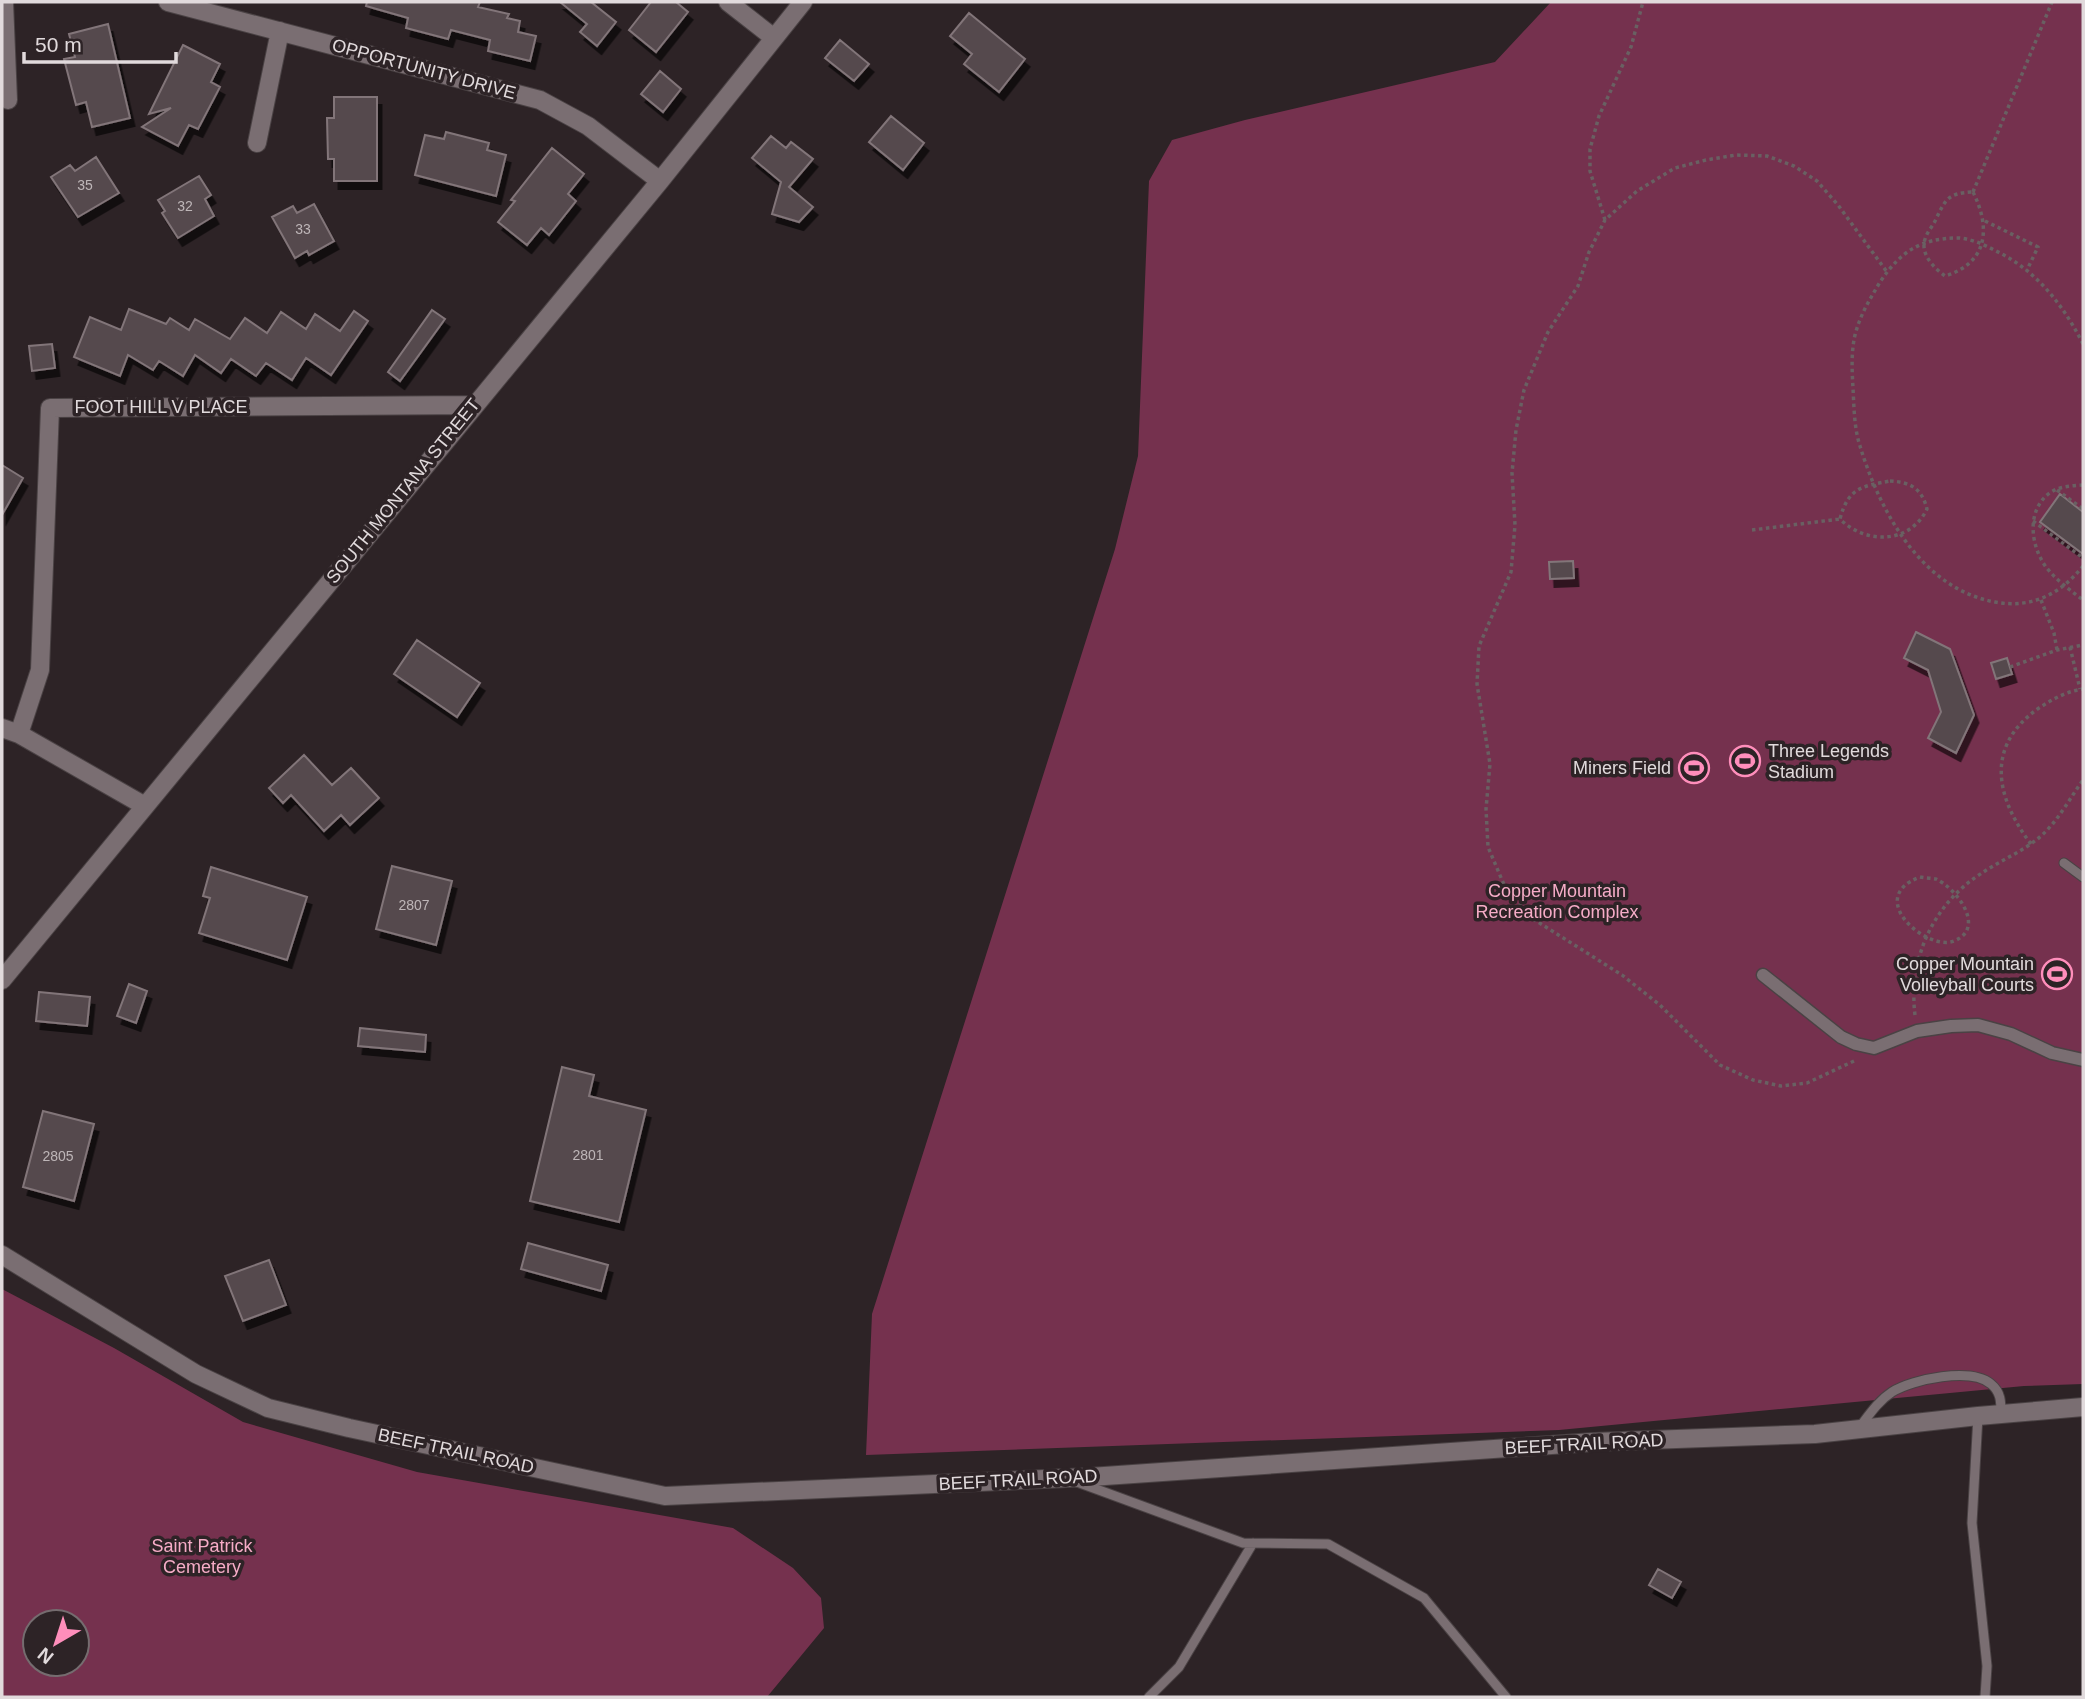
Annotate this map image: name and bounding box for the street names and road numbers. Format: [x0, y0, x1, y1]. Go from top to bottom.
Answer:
street label: OPPORTUNITY DRIVE [330, 35, 518, 103]
street label: SOUTH MONTANA STREET [322, 395, 484, 587]
street label: FOOT HILL V PLACE [74, 397, 248, 417]
street label: BEEF TRAIL ROAD [376, 1425, 536, 1477]
street label: BEEF TRAIL ROAD [1504, 1430, 1664, 1458]
street label: BEEF TRAIL ROAD [938, 1466, 1098, 1494]

